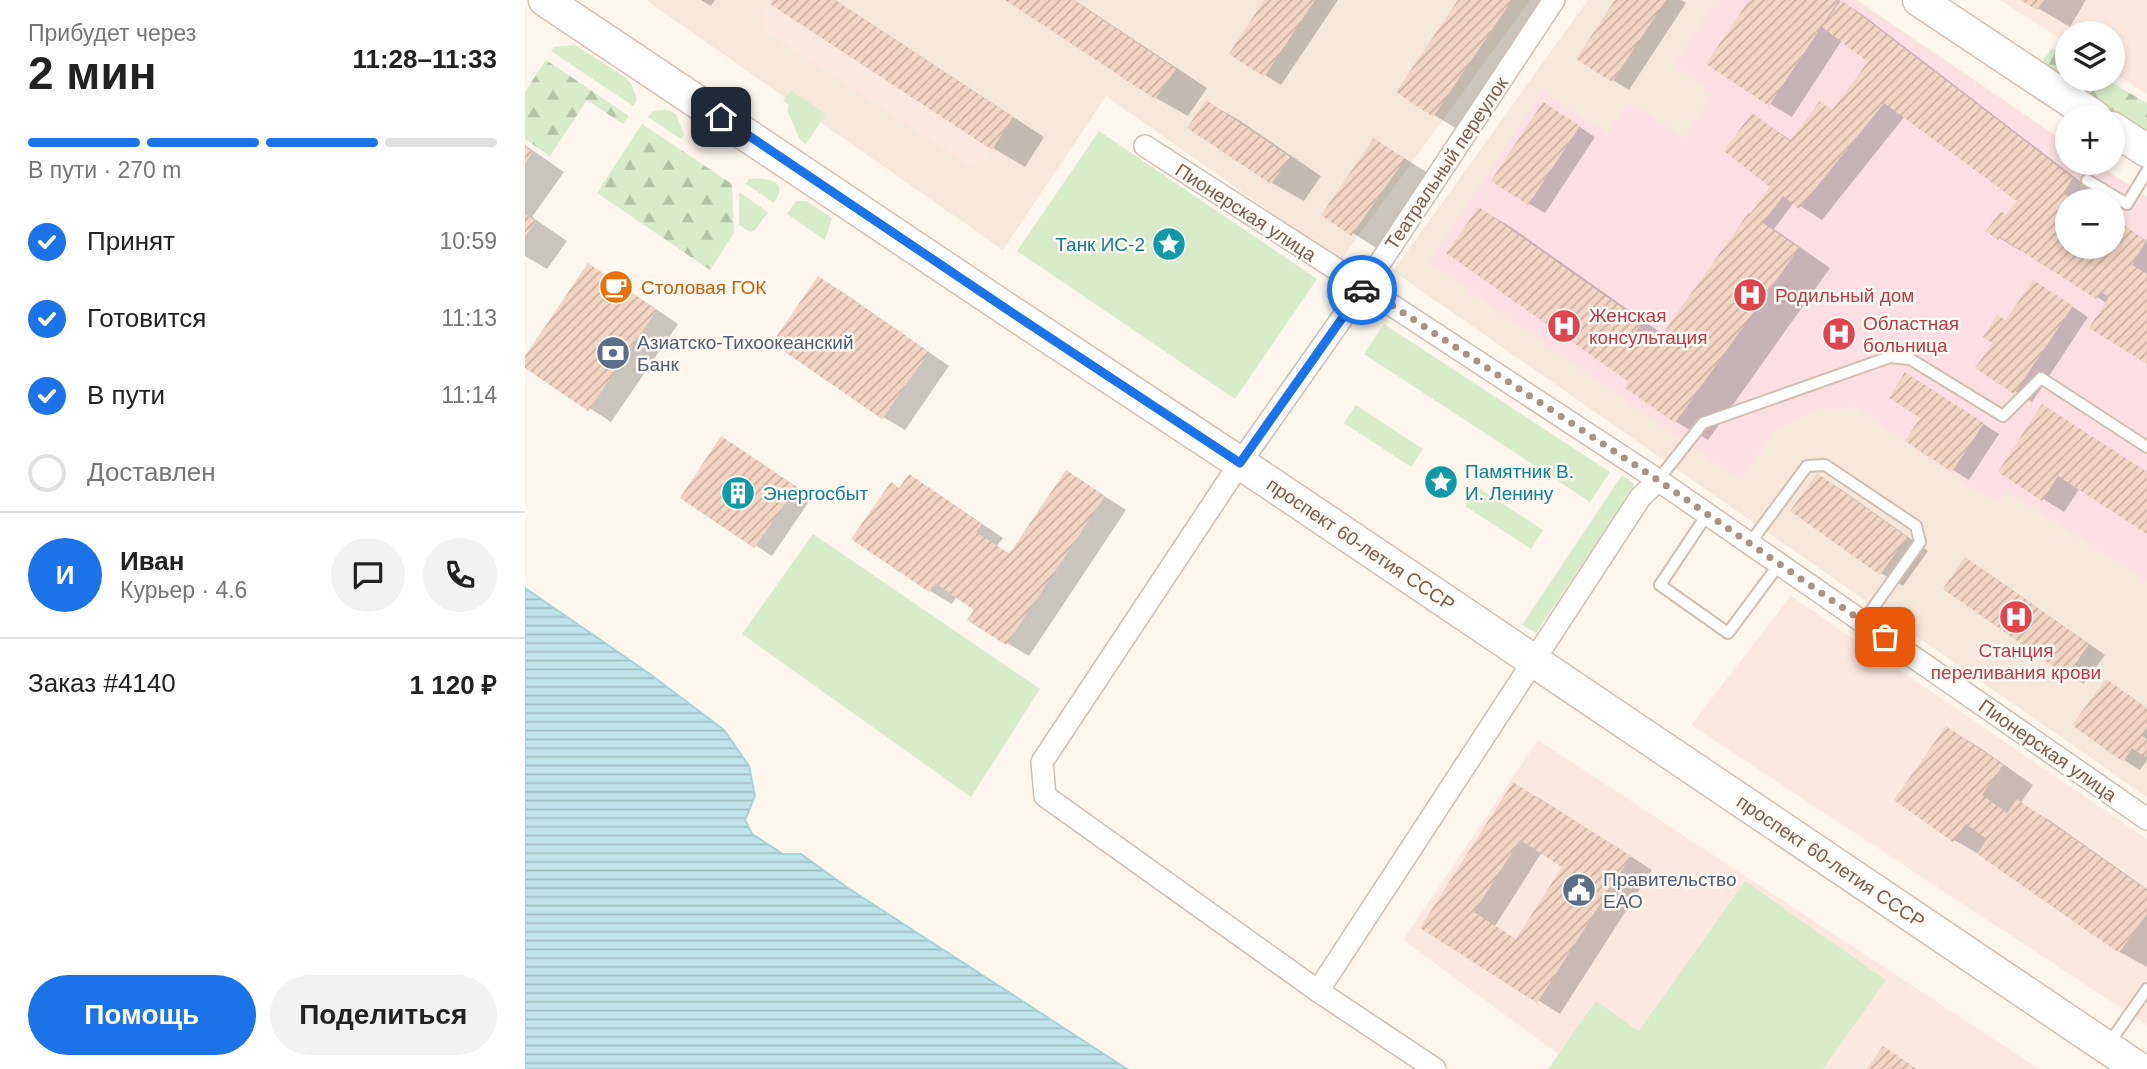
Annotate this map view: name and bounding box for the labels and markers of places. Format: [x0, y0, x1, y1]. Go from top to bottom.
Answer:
pin [691, 87, 751, 147]
place icon: Танк ИС-2 [1150, 225, 1188, 263]
place label: Танк ИС-2 [1055, 234, 1145, 255]
cafe icon: Столовая ГОК [597, 268, 635, 306]
hospital icon: Родильный дом [1731, 276, 1769, 314]
place label: Столовая ГОК [641, 277, 766, 298]
place label: Родильный дом [1775, 285, 1914, 306]
place label: Женская консультация [1589, 305, 1708, 348]
hospital icon: Женская консультация [1545, 307, 1583, 345]
place label: Областная больница [1863, 313, 1959, 356]
hospital icon: Областная больница [1820, 315, 1858, 353]
place label: Азиатско-Тихоокеанский Банк [637, 332, 854, 375]
bank icon: Азиатско-Тихоокеанский Банк [594, 334, 632, 372]
place label: Памятник В. И. Ленину [1465, 461, 1574, 504]
place icon: Памятник В. И. Ленину [1422, 463, 1460, 501]
building icon: Энергосбыт [719, 474, 757, 512]
place label: Энергосбыт [763, 483, 868, 504]
hospital icon: Станция переливания крови [1997, 598, 2035, 636]
pin [1855, 607, 1915, 667]
place label: Станция переливания крови [1931, 640, 2101, 683]
place label: Правительство ЕАО [1603, 869, 1737, 912]
public building icon: Правительство ЕАО [1560, 871, 1598, 909]

